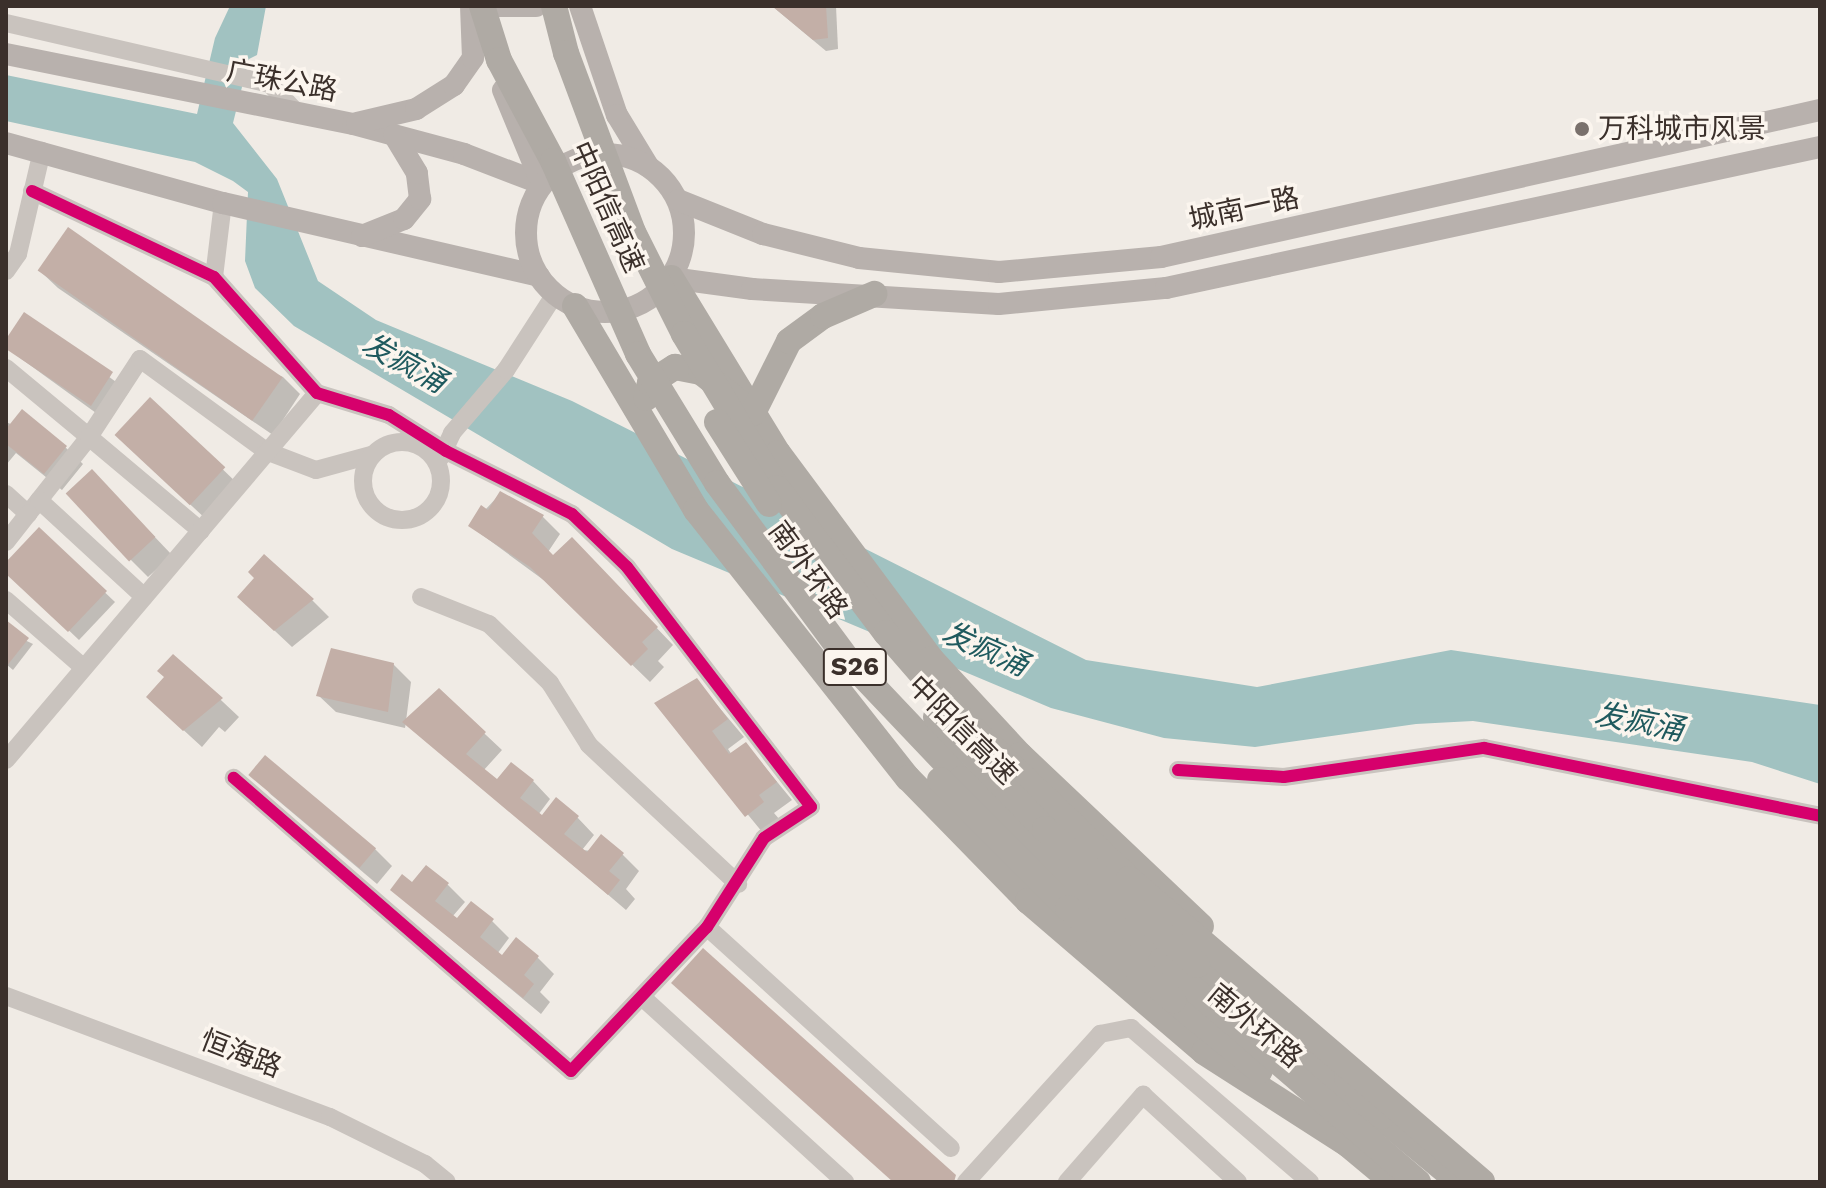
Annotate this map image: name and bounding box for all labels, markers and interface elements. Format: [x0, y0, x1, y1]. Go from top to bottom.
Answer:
street label: 广珠公路 [224, 54, 340, 108]
place label: 万科城市风景 [1598, 112, 1766, 146]
marker: 万科城市风景 [1573, 120, 1591, 138]
street label: 中阳信高速 [563, 136, 651, 278]
street label: 城南一路 [1186, 181, 1302, 237]
water label: 发疯涌 [356, 325, 452, 401]
street label: 南外环路 [761, 515, 855, 625]
water label: 发疯涌 [937, 614, 1033, 684]
road number: S26 [821, 645, 889, 689]
street label: 中阳信高速 [901, 669, 1023, 791]
water label: 发疯涌 [1591, 696, 1687, 748]
street label: 南外环路 [1201, 977, 1309, 1075]
street label: 恒海路 [196, 1023, 286, 1085]

